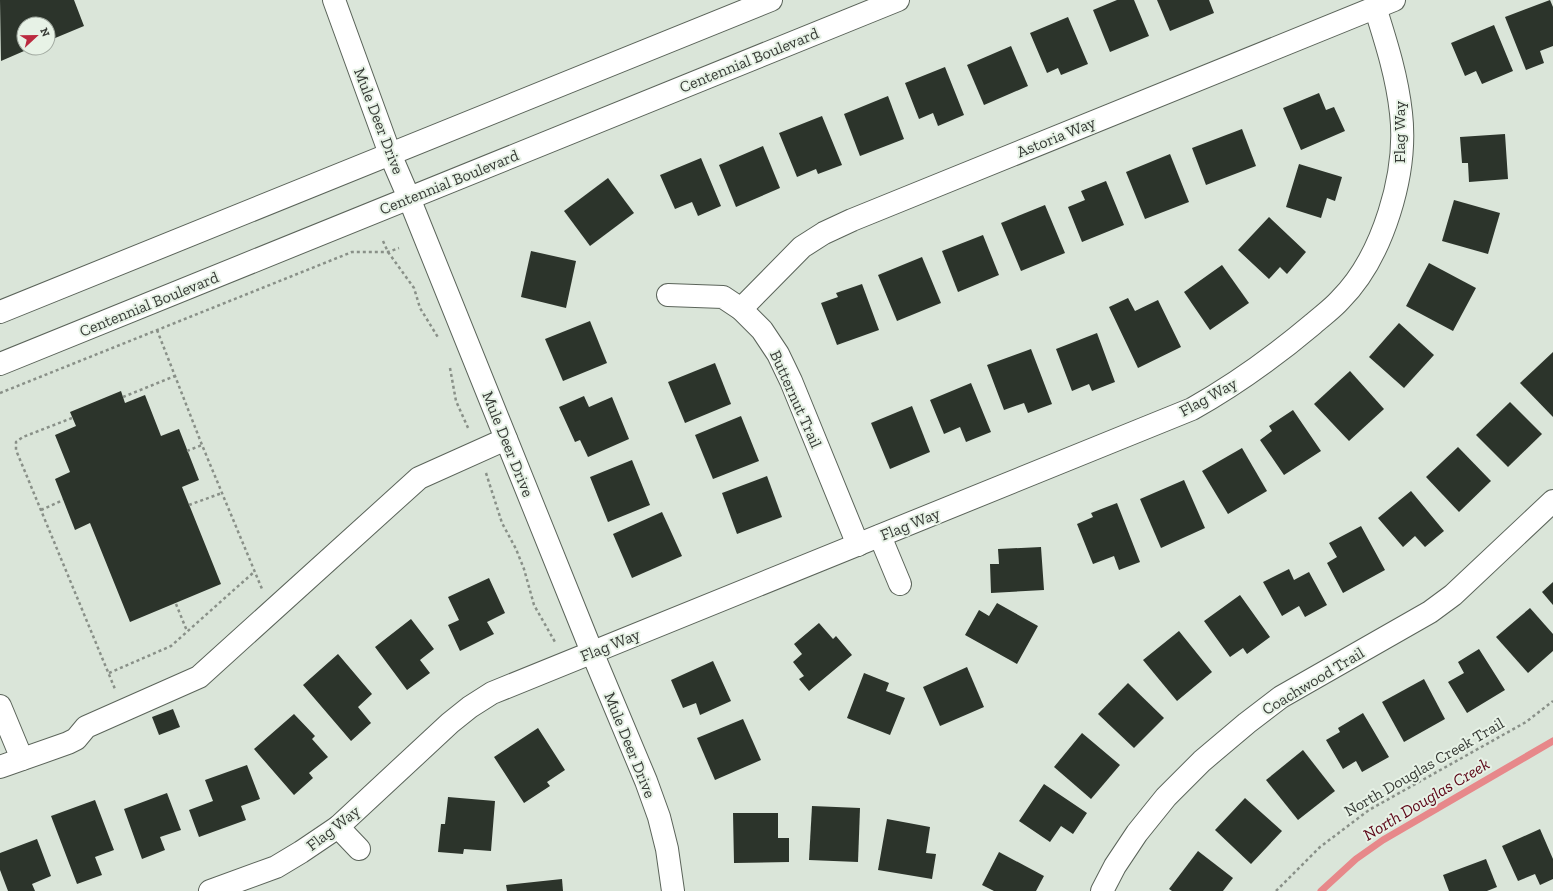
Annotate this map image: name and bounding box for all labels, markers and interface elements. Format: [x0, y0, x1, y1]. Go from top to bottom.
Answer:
north arrow [16, 16, 56, 56]
street label: Centennial Boulevard [677, 23, 822, 97]
text: N [37, 26, 53, 39]
street label: Mule Deer Drive [350, 65, 408, 177]
street label: Flag Way [1390, 100, 1409, 163]
street label: Astoria Way [1014, 112, 1099, 161]
street label: Centennial Boulevard [377, 145, 522, 219]
street label: Centennial Boulevard [77, 267, 222, 341]
street label: Butternut Trail [766, 347, 826, 451]
street label: Flag Way [1176, 373, 1241, 420]
street label: Mule Deer Drive [478, 388, 538, 500]
street label: Flag Way [877, 503, 943, 545]
street label: Flag Way [577, 624, 643, 666]
street label: Coachwood Trail [1258, 643, 1368, 719]
street label: Mule Deer Drive [600, 689, 660, 801]
street label: North Douglas Creek Trail [1341, 713, 1507, 821]
water label: North Douglas Creek [1359, 753, 1493, 845]
street label: Flag Way [302, 801, 364, 855]

